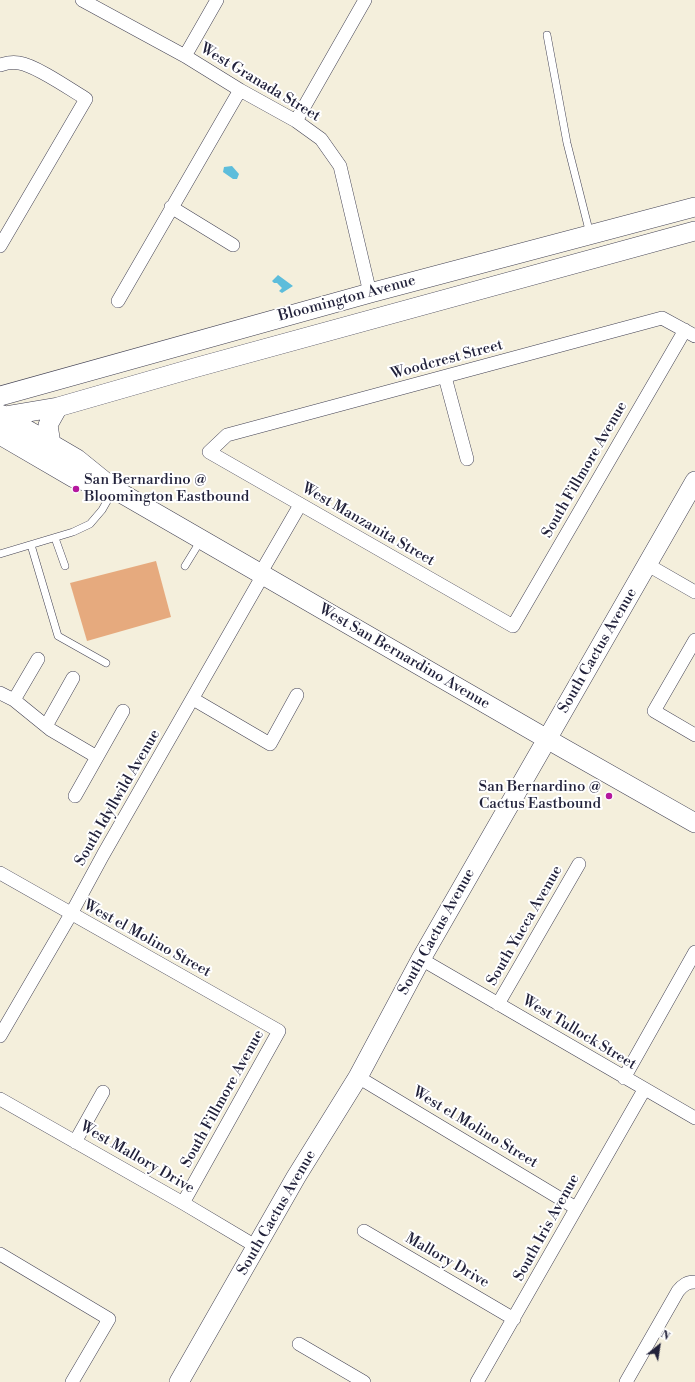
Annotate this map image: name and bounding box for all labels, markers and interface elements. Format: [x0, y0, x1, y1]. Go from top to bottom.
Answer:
street label: West Granada Street [197, 40, 323, 126]
street label: Bloomington Avenue [276, 272, 418, 326]
street label: Woodcrest Street [389, 336, 505, 384]
street label: South Fillmore Avenue [539, 399, 631, 541]
place label: San Bernardino @ Bloomington Eastbound [84, 471, 249, 506]
street label: West Manzanita Street [298, 480, 438, 570]
marker: San Bernardino @ Bloomington Eastbound [71, 484, 81, 494]
street label: South Cactus Avenue [555, 585, 641, 717]
street label: West San Bernardino Avenue [315, 601, 493, 713]
street label: South Idyllwild Avenue [72, 727, 164, 869]
place label: San Bernardino @ Cactus Eastbound [479, 778, 601, 813]
marker: San Bernardino @ Cactus Eastbound [604, 791, 614, 801]
street label: South Yucca Avenue [483, 863, 567, 989]
street label: South Cactus Avenue [395, 866, 479, 998]
street label: West el Molino Street [80, 897, 214, 981]
street label: West Tullock Street [519, 992, 639, 1074]
street label: South Fillmore Avenue [178, 1027, 268, 1171]
street label: West el Molino Street [409, 1084, 541, 1172]
street label: West Mallory Drive [77, 1118, 197, 1198]
street label: South Cactus Avenue [234, 1147, 320, 1279]
street label: South Iris Avenue [510, 1171, 584, 1285]
street label: Mallory Drive [402, 1230, 492, 1292]
north arrow [639, 1326, 679, 1366]
text: N [658, 1327, 672, 1344]

